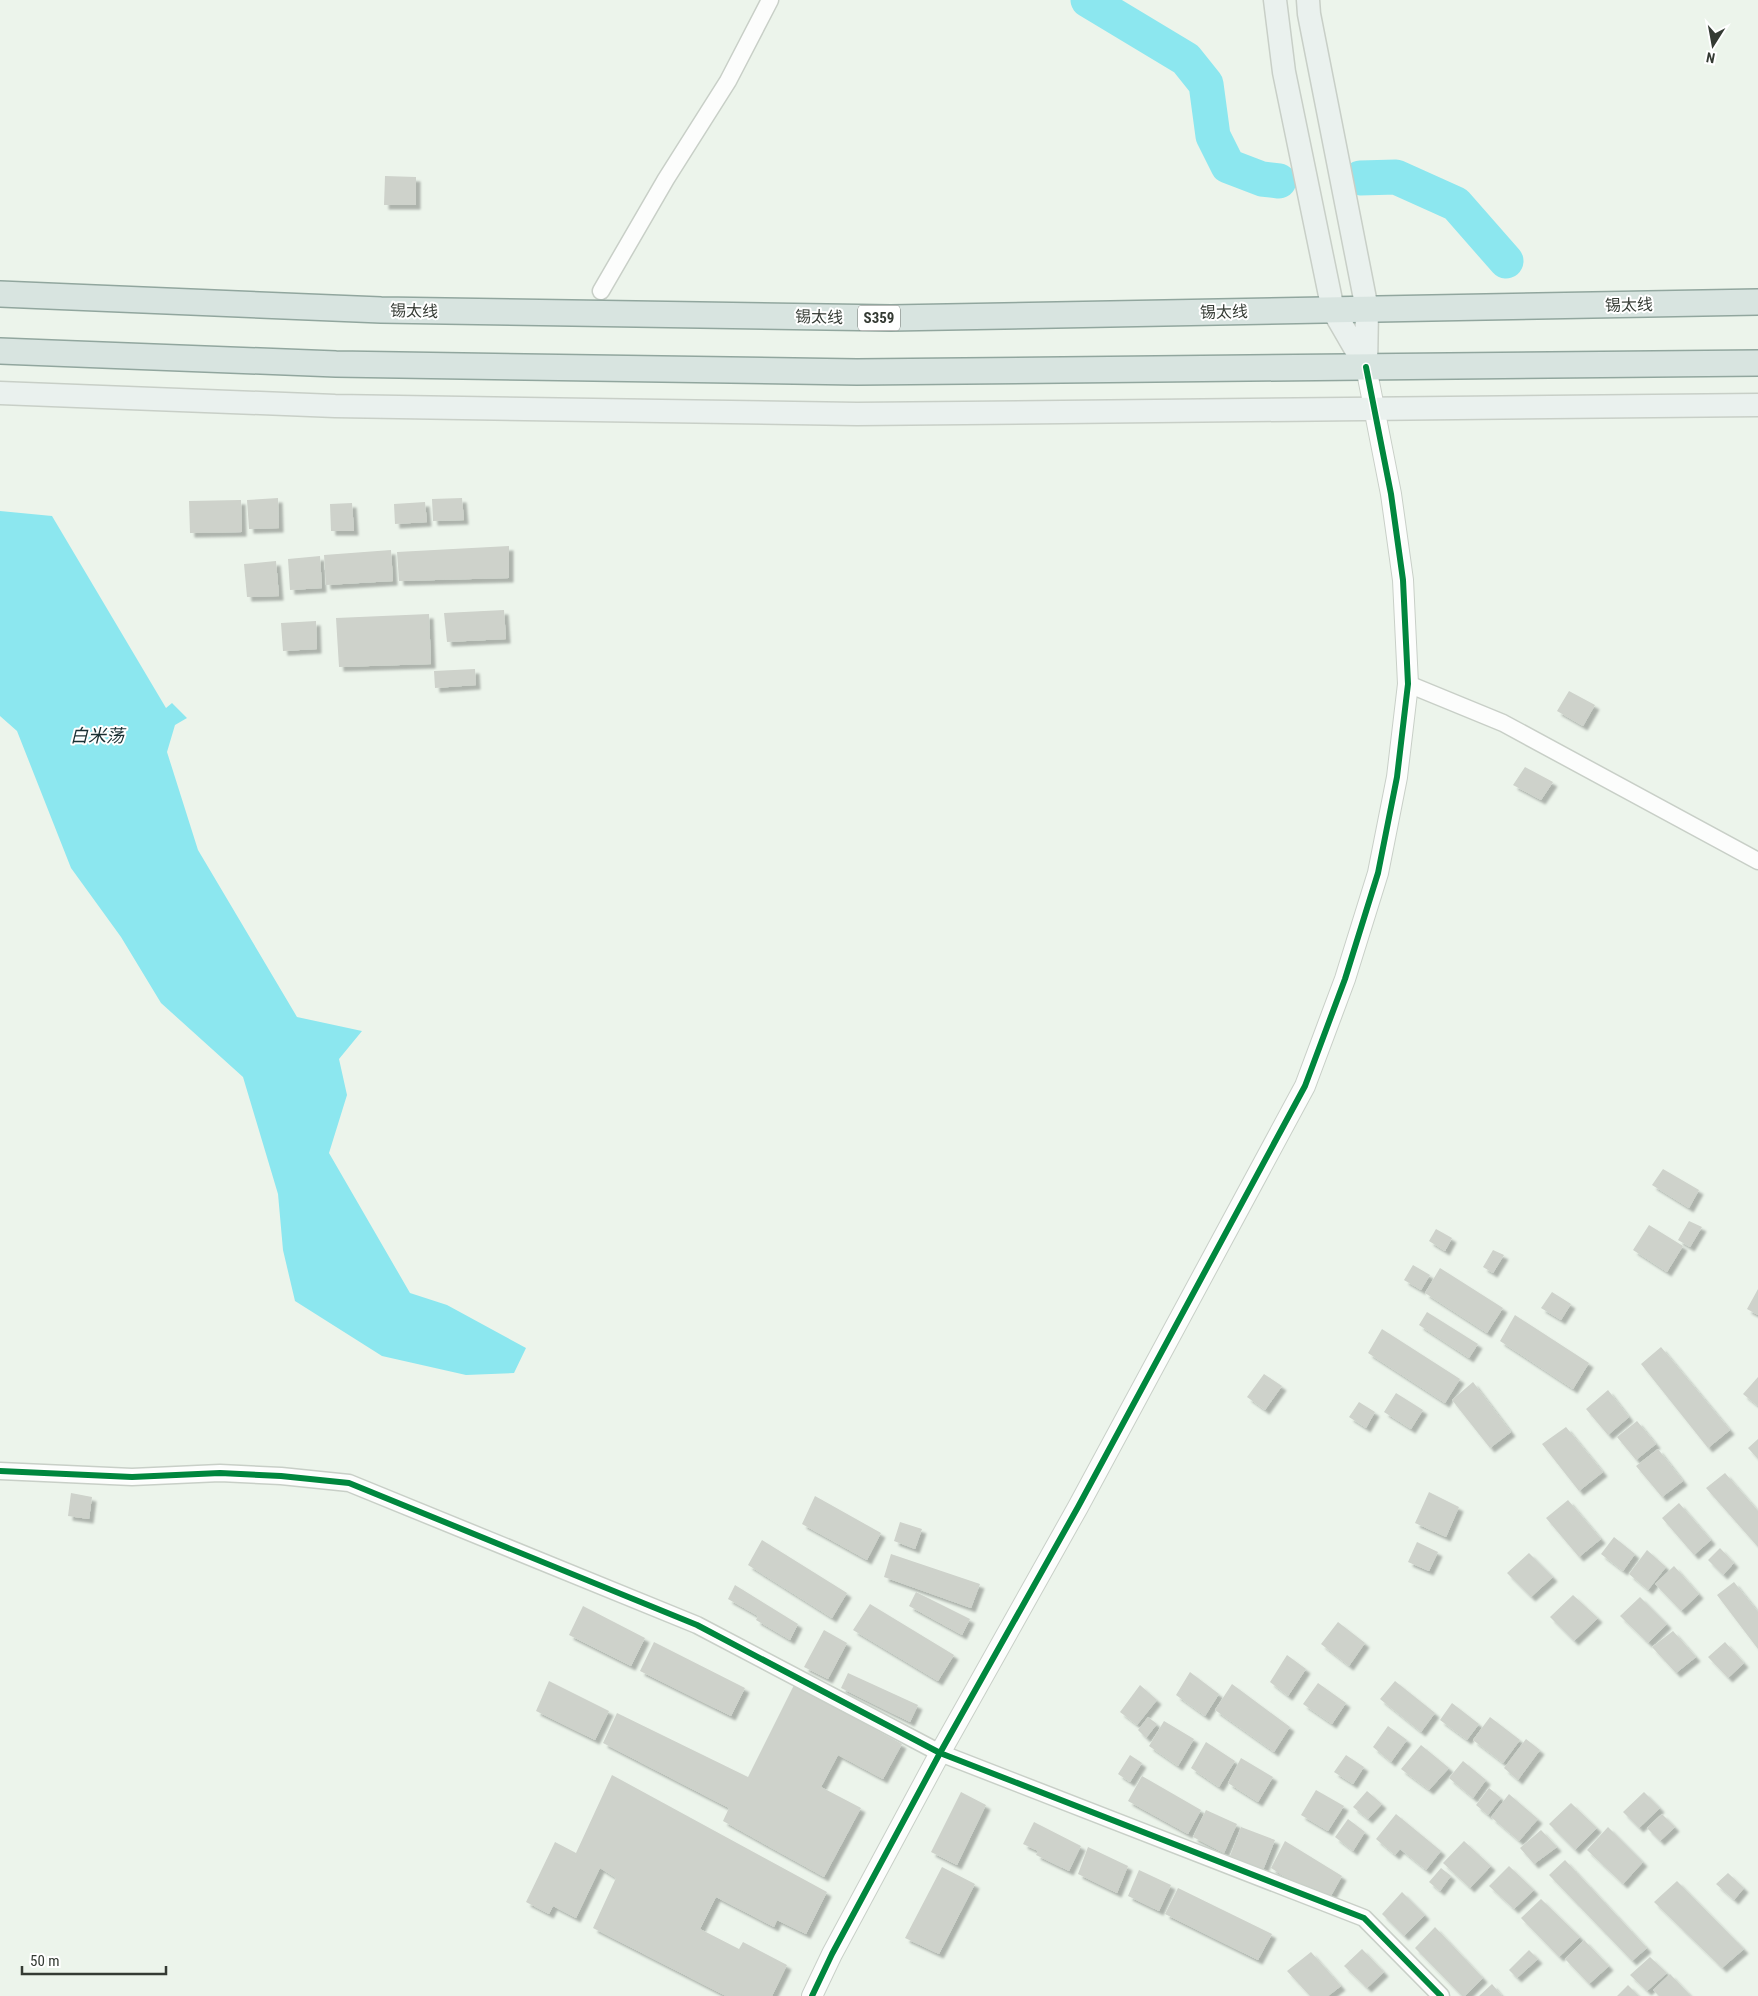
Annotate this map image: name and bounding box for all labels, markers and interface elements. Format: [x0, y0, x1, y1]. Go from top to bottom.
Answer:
north arrow [1688, 20, 1738, 70]
text: N [1705, 49, 1716, 66]
street label: 锡太线 [1605, 295, 1653, 315]
street label: 锡太线 [390, 301, 438, 321]
street label: 锡太线 [1200, 302, 1248, 322]
road number: S359 [858, 306, 900, 330]
street label: 锡太线 [795, 307, 843, 327]
water label: 白米荡 [70, 725, 127, 746]
scale bar [22, 1944, 166, 1976]
text: 50 m [30, 1952, 60, 1970]

